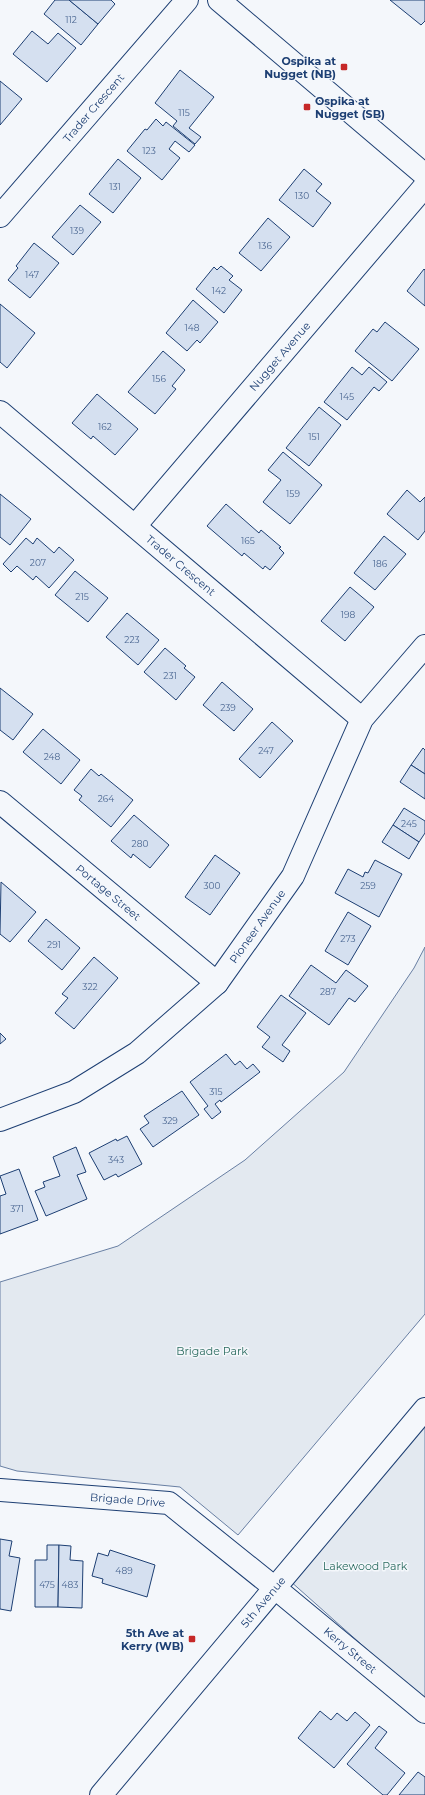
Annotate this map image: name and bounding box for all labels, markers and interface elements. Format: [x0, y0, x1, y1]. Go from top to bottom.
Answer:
house number: 112 [65, 14, 77, 25]
place label: Ospika at Nugget (NB) [264, 54, 336, 81]
marker: Ospika at Nugget (NB) [339, 62, 349, 72]
street label: Trader Crescent [60, 70, 128, 145]
place label: Ospika at Nugget (SB) [315, 94, 385, 121]
marker: Ospika at Nugget (SB) [302, 102, 312, 112]
house number: 115 [178, 107, 190, 118]
house number: 123 [142, 145, 156, 156]
house number: 131 [109, 181, 121, 192]
house number: 130 [295, 190, 309, 201]
house number: 139 [70, 225, 84, 236]
house number: 136 [258, 240, 272, 251]
house number: 147 [25, 269, 39, 280]
house number: 142 [212, 285, 226, 296]
street label: Nugget Avenue [246, 318, 314, 394]
house number: 148 [184, 322, 200, 333]
house number: 156 [152, 373, 166, 384]
house number: 145 [340, 391, 354, 402]
house number: 162 [98, 421, 112, 432]
house number: 151 [308, 431, 320, 442]
house number: 159 [286, 488, 300, 499]
street label: Trader Crescent [143, 532, 219, 599]
house number: 165 [241, 535, 255, 546]
house number: 207 [30, 557, 46, 568]
house number: 186 [373, 558, 388, 569]
house number: 215 [75, 591, 89, 602]
house number: 198 [341, 609, 355, 620]
house number: 223 [124, 634, 140, 645]
house number: 231 [163, 670, 177, 681]
house number: 239 [220, 702, 236, 713]
house number: 247 [258, 745, 274, 756]
house number: 248 [44, 751, 61, 762]
house number: 264 [98, 793, 114, 804]
house number: 245 [401, 818, 417, 829]
house number: 280 [132, 838, 148, 849]
street label: Portage Street [73, 861, 144, 924]
house number: 300 [204, 880, 221, 891]
house number: 259 [360, 880, 376, 891]
street label: Pioneer Avenue [226, 886, 288, 966]
house number: 273 [340, 933, 356, 944]
house number: 291 [47, 939, 61, 950]
house number: 322 [82, 981, 98, 992]
house number: 287 [320, 986, 336, 997]
house number: 315 [209, 1086, 223, 1097]
house number: 329 [162, 1115, 178, 1126]
house number: 343 [108, 1154, 124, 1165]
house number: 371 [10, 1203, 24, 1214]
park label: Brigade Park [176, 1344, 248, 1358]
street label: Brigade Drive [89, 1490, 166, 1510]
park label: Lakewood Park [323, 1559, 408, 1573]
house number: 489 [115, 1565, 133, 1576]
street label: 5th Avenue [238, 1573, 289, 1630]
house number: 475 [39, 1579, 55, 1590]
house number: 483 [62, 1579, 78, 1590]
street label: Kerry Street [321, 1624, 380, 1677]
place label: 5th Ave at Kerry (WB) [121, 1626, 184, 1653]
marker: 5th Ave at Kerry (WB) [187, 1634, 197, 1644]

